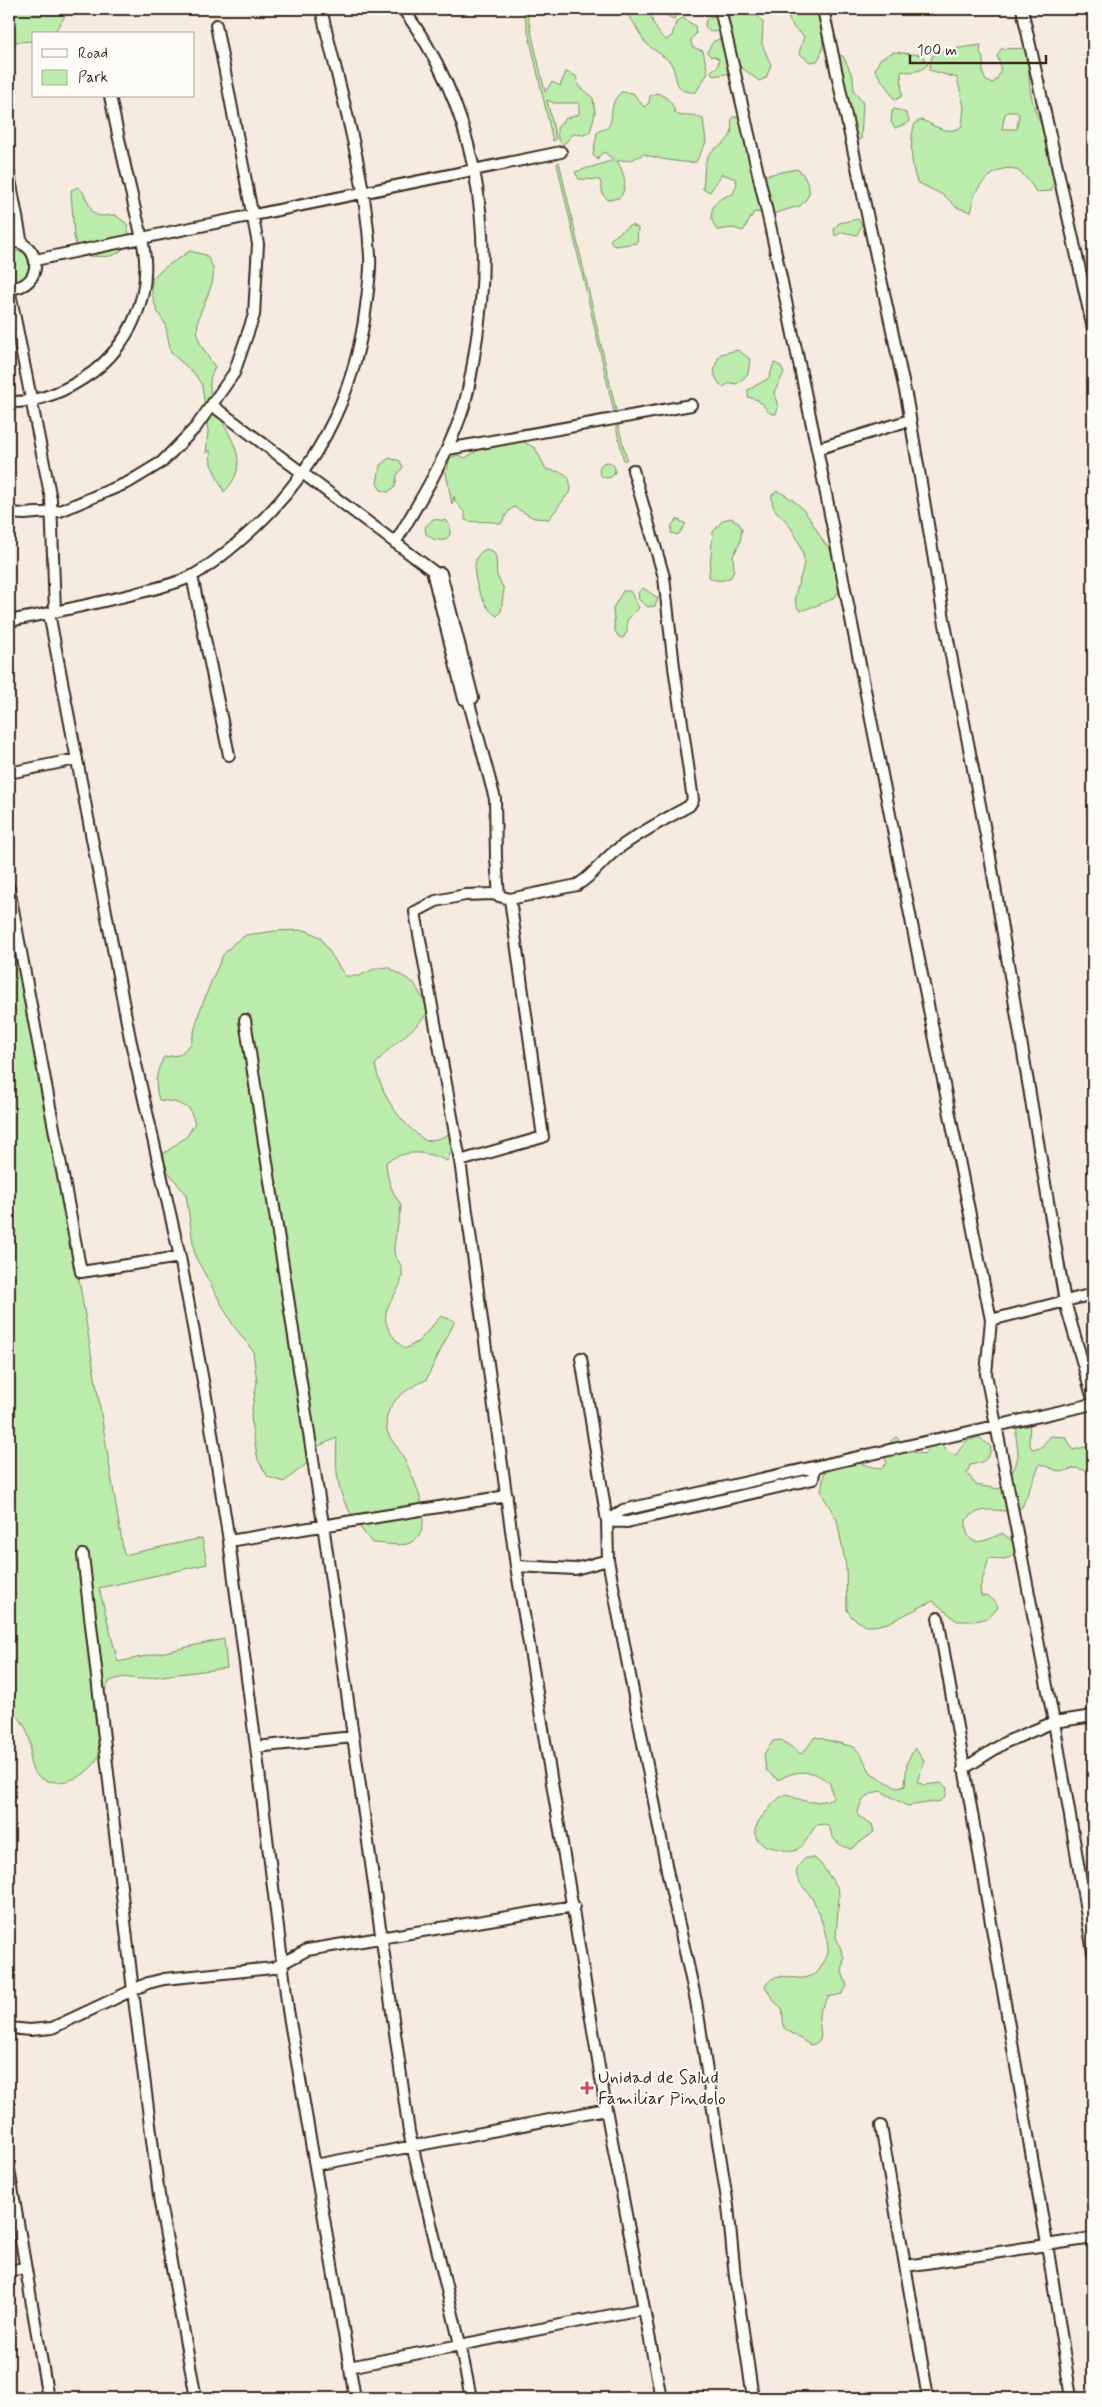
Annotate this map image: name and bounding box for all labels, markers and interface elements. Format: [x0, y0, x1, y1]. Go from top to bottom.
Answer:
legend [32, 32, 195, 98]
scale bar [910, 32, 1046, 64]
text: 100 m [917, 41, 957, 61]
text: Road [78, 44, 108, 64]
text: Park [78, 68, 108, 88]
place label: Unidad de Salud Familiar Pindolo [598, 2066, 726, 2111]
marker: Unidad de Salud Familiar Pindolo [580, 2081, 594, 2095]

